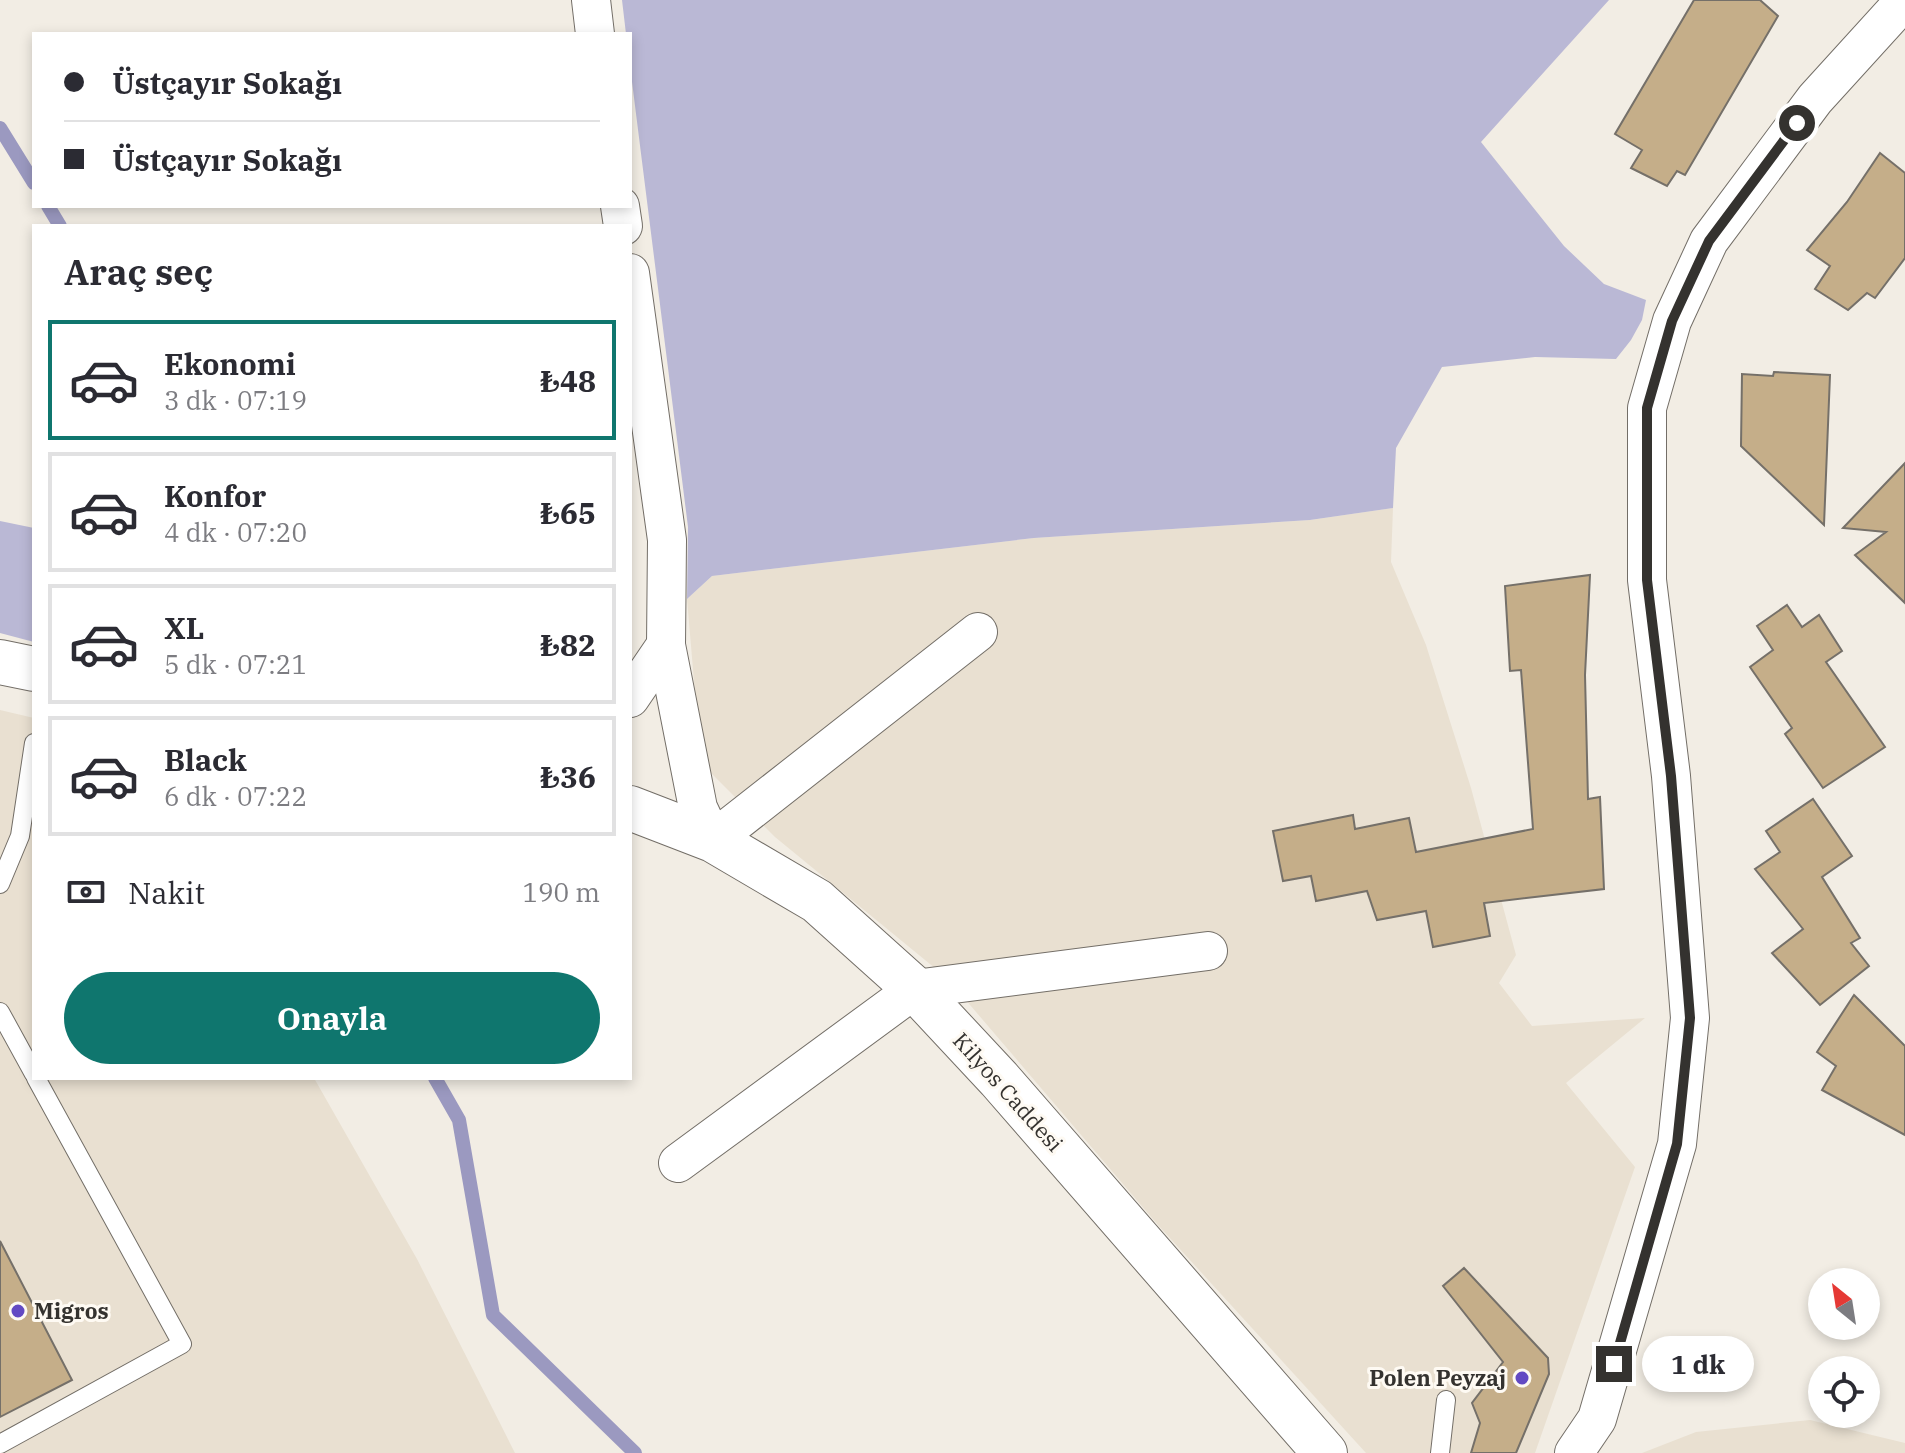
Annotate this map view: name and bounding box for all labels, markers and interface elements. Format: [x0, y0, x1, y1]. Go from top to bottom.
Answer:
text: Üstçayır Sokağı [112, 63, 342, 102]
route start [1779, 105, 1815, 141]
text: Üstçayır Sokağı [112, 140, 342, 179]
text: Araç seç [64, 248, 213, 295]
icon: car [68, 344, 140, 416]
text: Ekonomi [164, 344, 296, 383]
text: ₺48 [540, 361, 596, 400]
text: 3 dk · 07:19 [164, 383, 307, 417]
icon: car [68, 476, 140, 548]
text: Konfor [164, 476, 266, 515]
text: ₺65 [540, 493, 596, 532]
text: 4 dk · 07:20 [164, 515, 307, 549]
icon: car [68, 608, 140, 680]
text: XL [164, 608, 204, 647]
text: ₺82 [540, 625, 596, 664]
text: 5 dk · 07:21 [164, 647, 307, 681]
icon: car [68, 740, 140, 812]
text: Black [164, 740, 247, 779]
text: ₺36 [540, 757, 596, 796]
text: 6 dk · 07:22 [164, 779, 307, 813]
icon: cash [64, 870, 108, 914]
text: Nakit [128, 873, 205, 912]
text: 190 m [522, 875, 600, 909]
button: Onayla [64, 972, 600, 1064]
street label: Kilyos Caddesi [947, 1026, 1070, 1158]
north arrow [1808, 1268, 1880, 1340]
map controls [1808, 1268, 1880, 1428]
place label: Migros [34, 1296, 109, 1325]
marker: Migros [9, 1302, 27, 1320]
callout: 1 dk [1642, 1336, 1754, 1392]
route end [1596, 1346, 1632, 1382]
text: 1 dk [1671, 1347, 1725, 1381]
button: locate [1808, 1356, 1880, 1428]
place label: Polen Peyzaj [1369, 1363, 1506, 1392]
marker: Polen Peyzaj [1513, 1369, 1531, 1387]

